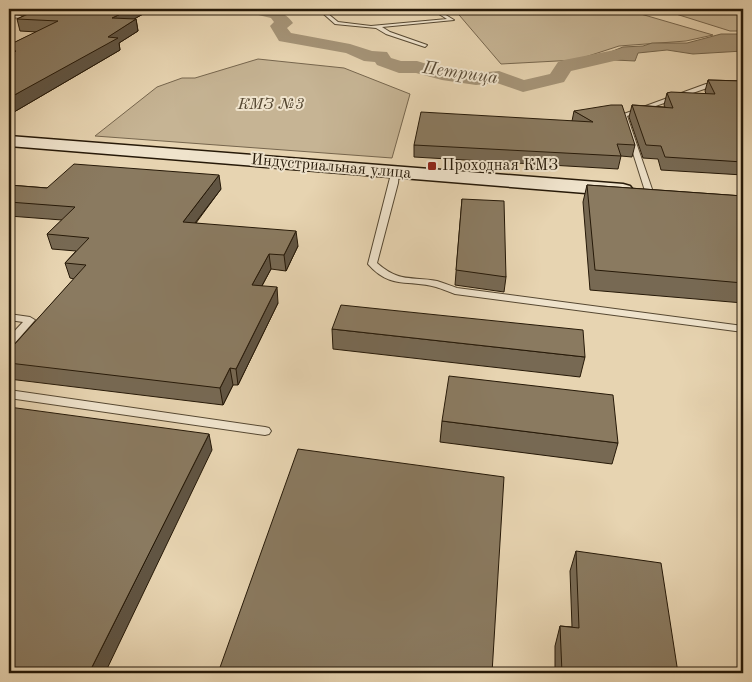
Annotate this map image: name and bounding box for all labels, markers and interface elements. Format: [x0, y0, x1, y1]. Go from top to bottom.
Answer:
water label: Петрица [420, 59, 499, 87]
park label: КМЗ №3 [237, 97, 304, 113]
street label: Индустриальная улица [250, 152, 412, 182]
place label: Проходная КМЗ [442, 158, 558, 174]
marker: Проходная КМЗ [426, 160, 438, 172]

